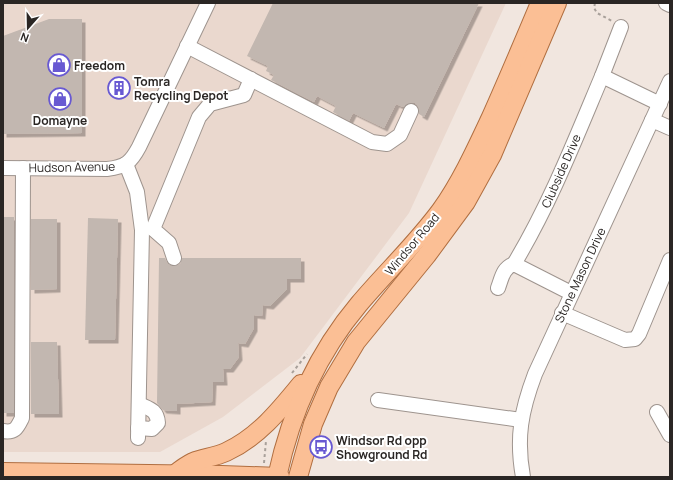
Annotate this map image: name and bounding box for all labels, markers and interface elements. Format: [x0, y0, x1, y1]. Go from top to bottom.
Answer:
north arrow [8, 8, 48, 48]
text: N [18, 29, 31, 46]
shop icon: Freedom [46, 52, 72, 78]
place label: Freedom [74, 57, 125, 74]
place label: Tomra Recycling Depot [134, 73, 229, 104]
building icon: Tomra Recycling Depot [106, 75, 132, 101]
shop icon: Domayne [47, 86, 73, 112]
place label: Domayne [33, 112, 87, 129]
street label: Clubside Drive [537, 131, 585, 211]
street label: Hudson Avenue [29, 158, 115, 176]
street label: Windsor Road [381, 209, 443, 279]
street label: Stone Mason Drive [550, 225, 610, 325]
place label: Windsor Rd opp Showground Rd [336, 432, 427, 463]
bus stop icon: Windsor Rd opp Showground Rd [308, 434, 334, 460]

